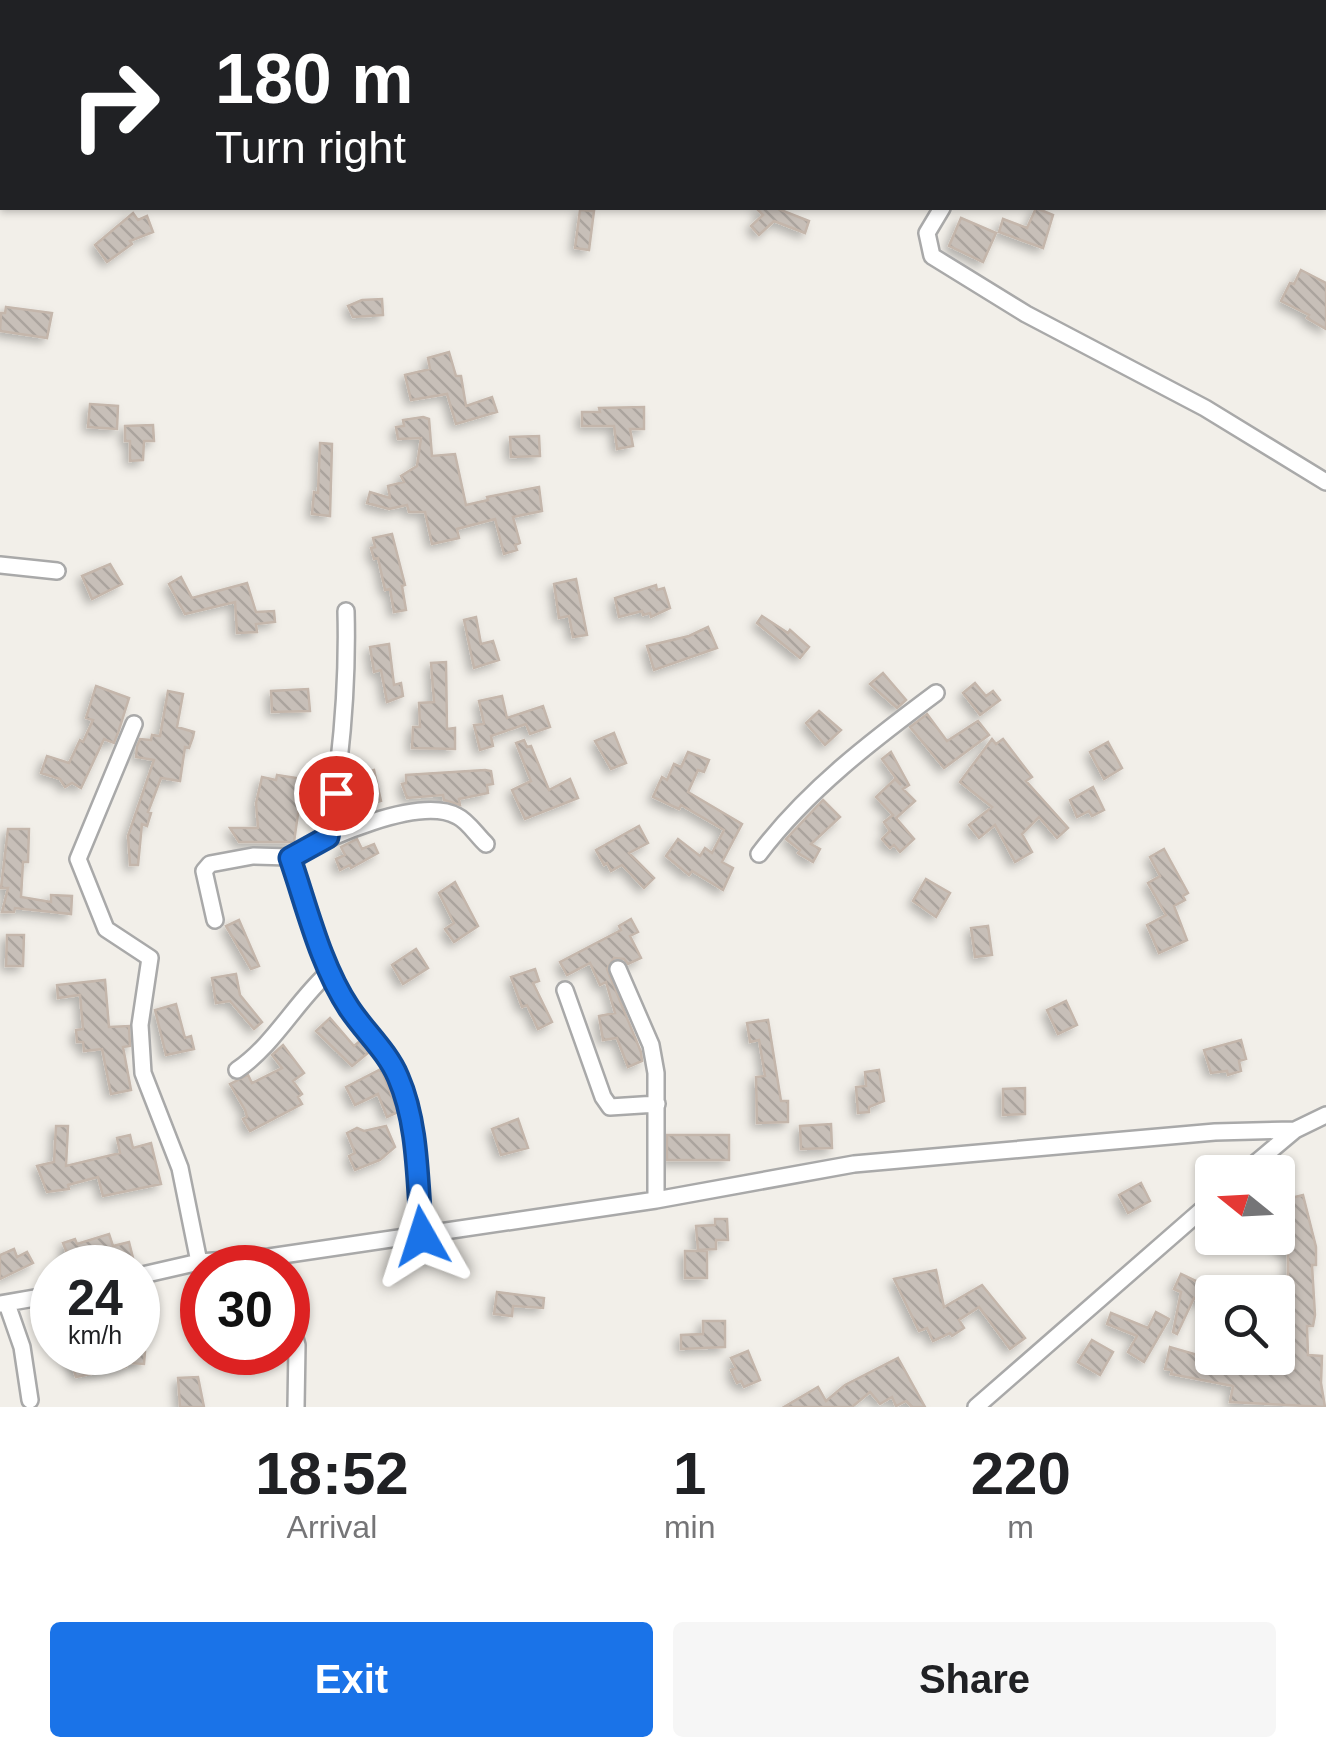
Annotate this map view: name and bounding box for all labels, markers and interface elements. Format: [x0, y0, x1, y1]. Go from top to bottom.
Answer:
icon: right [50, 40, 180, 170]
text: 180 m [215, 40, 413, 118]
text: Turn right [215, 122, 406, 173]
pin [294, 751, 379, 836]
icon: arrive [309, 766, 364, 821]
north arrow [1195, 1155, 1295, 1255]
map controls [1195, 1155, 1295, 1375]
position arrow [370, 1184, 474, 1288]
speed limit sign: 30 [180, 1245, 310, 1375]
text: 24 [67, 1270, 123, 1326]
button: search [1195, 1275, 1295, 1375]
text: km/h [68, 1321, 122, 1349]
text: 18:52 [255, 1440, 409, 1507]
text: 1 [673, 1440, 706, 1507]
text: 220 [971, 1440, 1071, 1507]
text: Arrival [287, 1509, 377, 1545]
text: min [664, 1509, 715, 1545]
text: m [1007, 1509, 1034, 1545]
button: Exit [50, 1622, 653, 1737]
button: Share [673, 1622, 1276, 1737]

